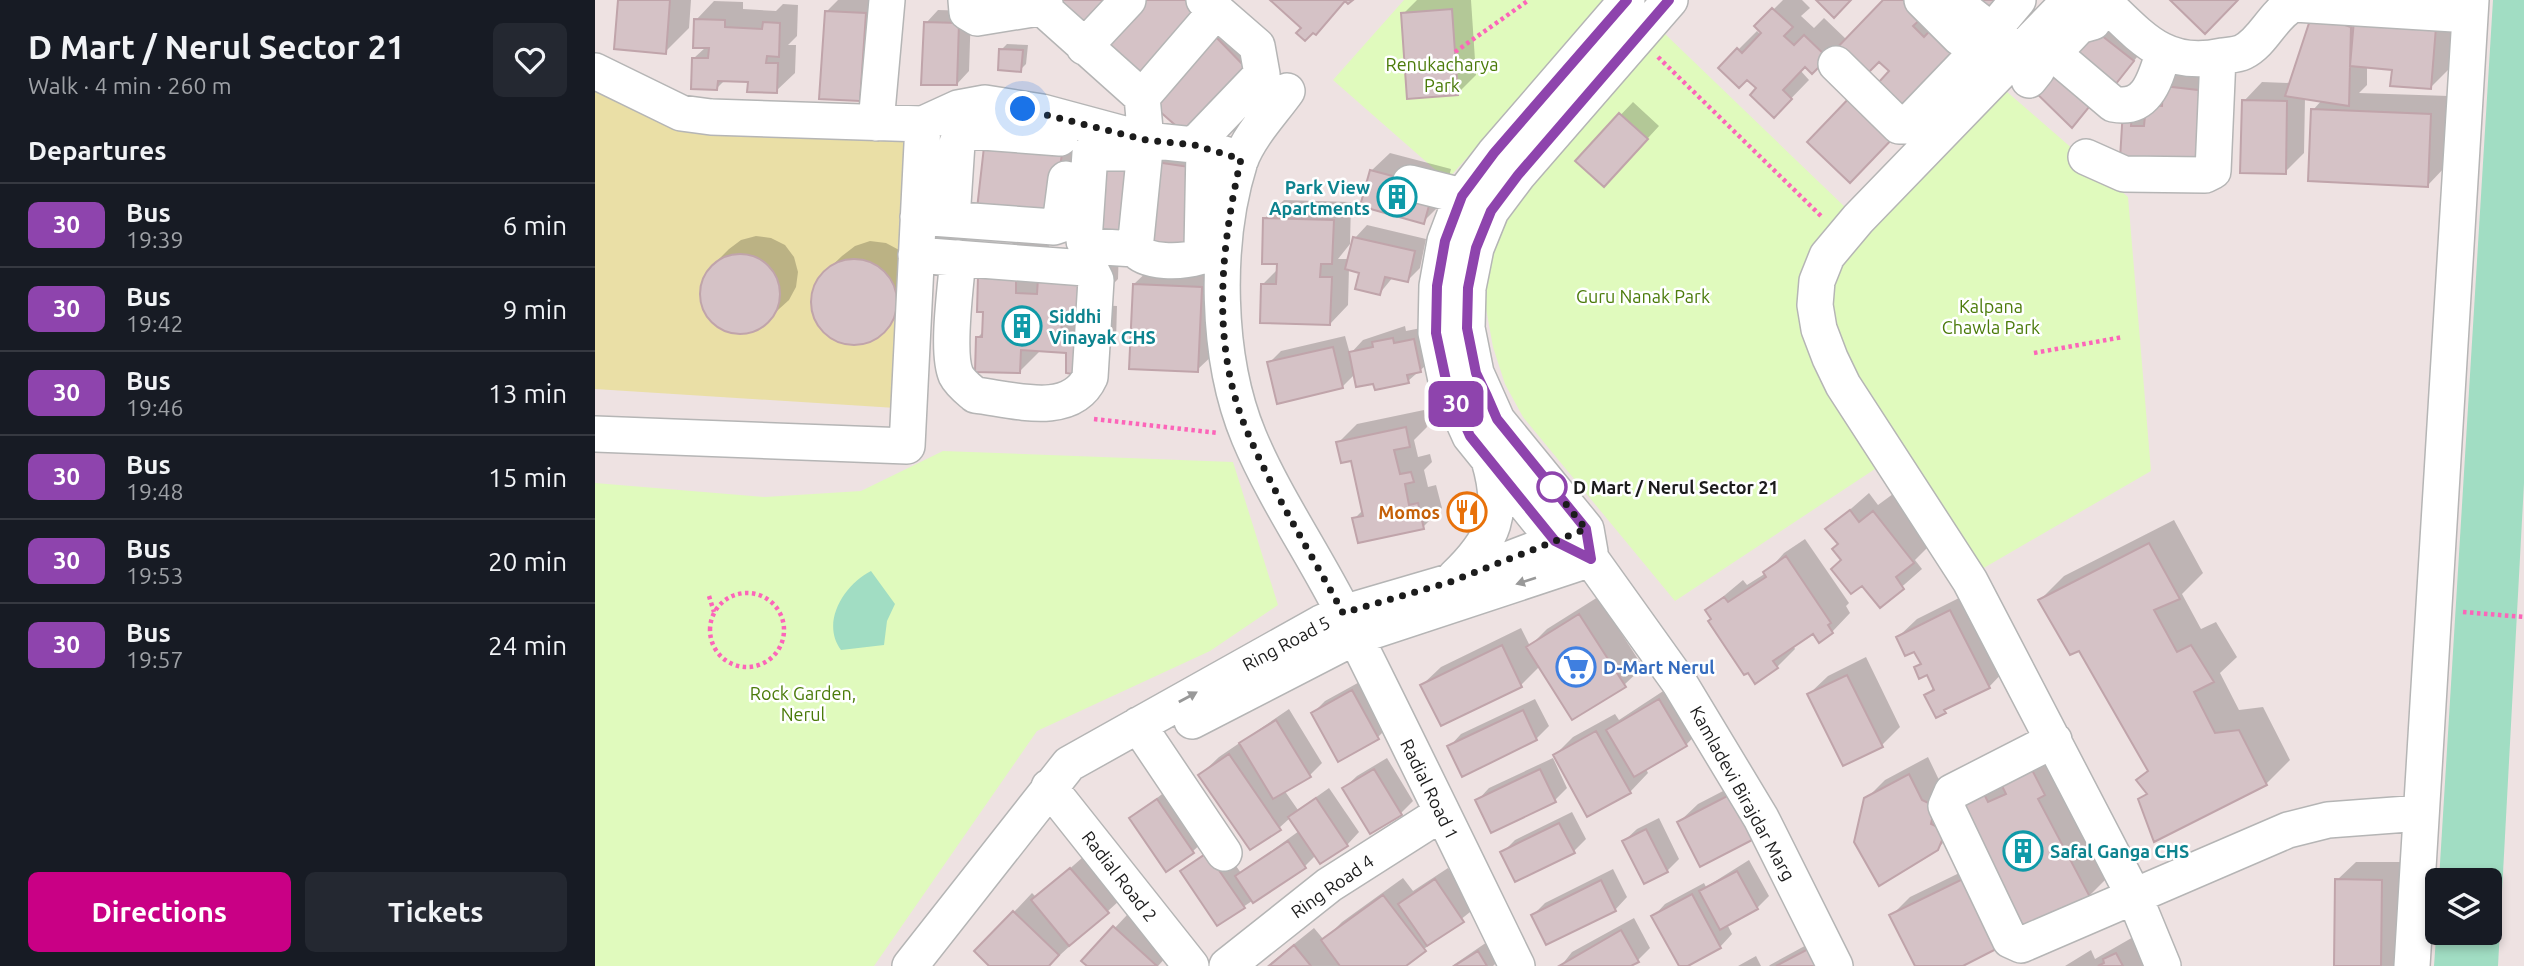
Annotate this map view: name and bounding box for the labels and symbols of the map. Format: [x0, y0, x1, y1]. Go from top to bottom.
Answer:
park label: Renukacharya Park [1385, 54, 1499, 95]
your location [1005, 91, 1040, 126]
building icon: Park View Apartments [1376, 176, 1418, 218]
place label: Park View Apartments [1269, 177, 1370, 218]
park label: Guru Nanak Park [1576, 286, 1710, 306]
park label: Kalpana Chawla Park [1942, 296, 2040, 337]
building icon: Siddhi Vinayak CHS [1001, 305, 1043, 347]
place label: Siddhi Vinayak CHS [1049, 306, 1156, 347]
line badge: 30 [1425, 381, 1487, 427]
marker: D Mart / Nerul Sector 21 [1537, 472, 1567, 502]
place label: D Mart / Nerul Sector 21 [1573, 477, 1779, 497]
restaurant icon: Momos [1446, 491, 1488, 533]
place label: Momos [1378, 502, 1440, 522]
one-way arrow [1515, 576, 1536, 587]
street label: Ring Road 5 [1239, 612, 1333, 674]
supermarket icon: D-Mart Nerul [1555, 646, 1597, 688]
place label: D-Mart Nerul [1603, 657, 1715, 677]
park label: Rock Garden, Nerul [750, 683, 856, 724]
one-way arrow [1178, 691, 1197, 703]
street label: Kamladevi Birajdar Marg [1687, 702, 1799, 884]
street label: Radial Road 1 [1397, 736, 1463, 842]
street label: Radial Road 2 [1079, 827, 1161, 925]
building icon: Safal Ganga CHS [2002, 830, 2044, 872]
place label: Safal Ganga CHS [2050, 841, 2189, 861]
street label: Ring Road 4 [1287, 850, 1377, 922]

